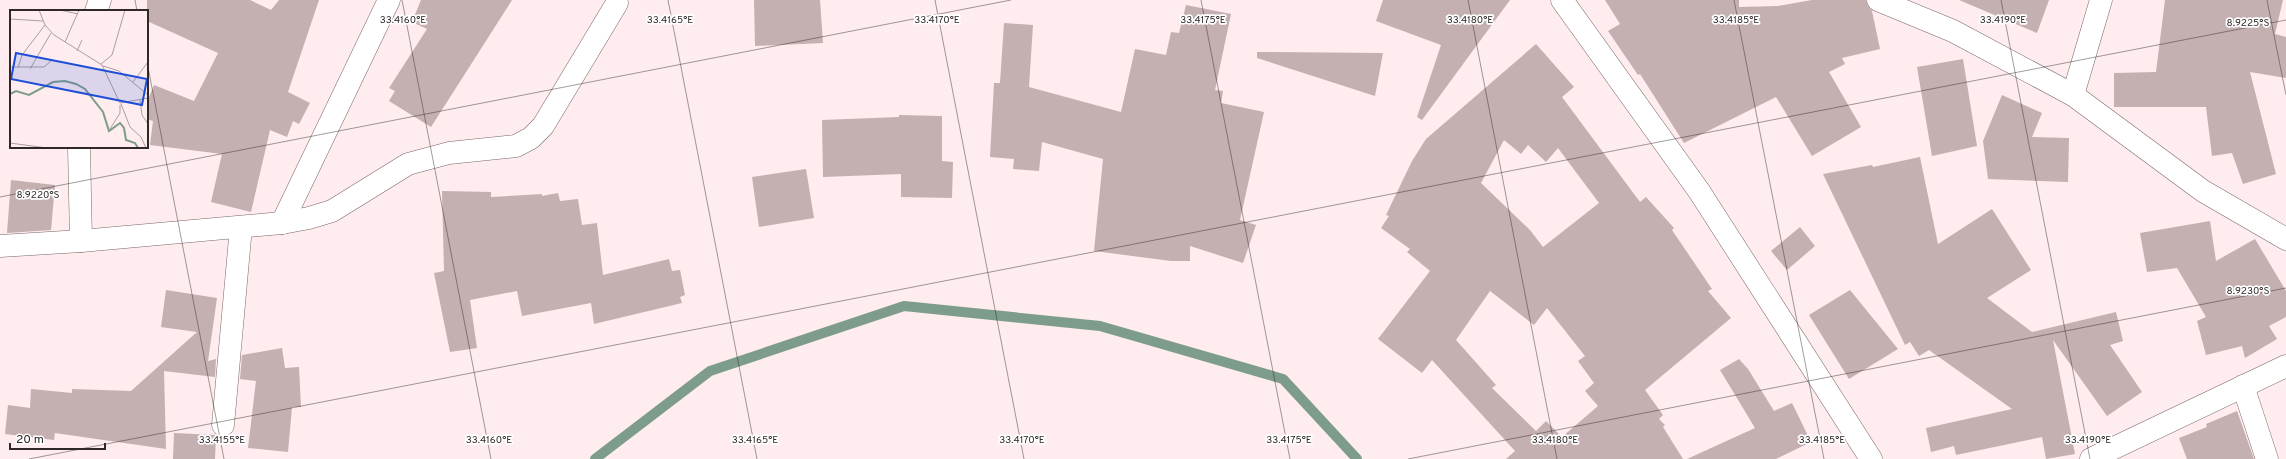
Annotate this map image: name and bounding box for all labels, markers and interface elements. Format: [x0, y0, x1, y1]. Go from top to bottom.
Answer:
inset map [10, 10, 148, 148]
text: 33.4160°E [380, 14, 426, 27]
text: 33.4165°E [647, 14, 693, 27]
text: 33.4170°E [914, 14, 960, 27]
text: 33.4175°E [1180, 14, 1226, 27]
text: 33.4180°E [1447, 14, 1493, 27]
text: 33.4185°E [1713, 14, 1759, 27]
text: 33.4190°E [1980, 14, 2026, 27]
text: 8.9225°S [2227, 17, 2269, 30]
text: 8.9220°S [16, 189, 60, 202]
text: 8.9230°S [2227, 285, 2269, 298]
scale bar [10, 425, 105, 451]
text: 20 m [16, 432, 44, 448]
text: 33.4155°E [199, 434, 245, 447]
text: 33.4160°E [466, 434, 512, 447]
text: 33.4165°E [732, 434, 778, 447]
text: 33.4170°E [999, 434, 1045, 447]
text: 33.4175°E [1266, 434, 1312, 447]
text: 33.4180°E [1532, 434, 1578, 447]
text: 33.4185°E [1799, 434, 1845, 447]
text: 33.4190°E [2065, 434, 2111, 447]

